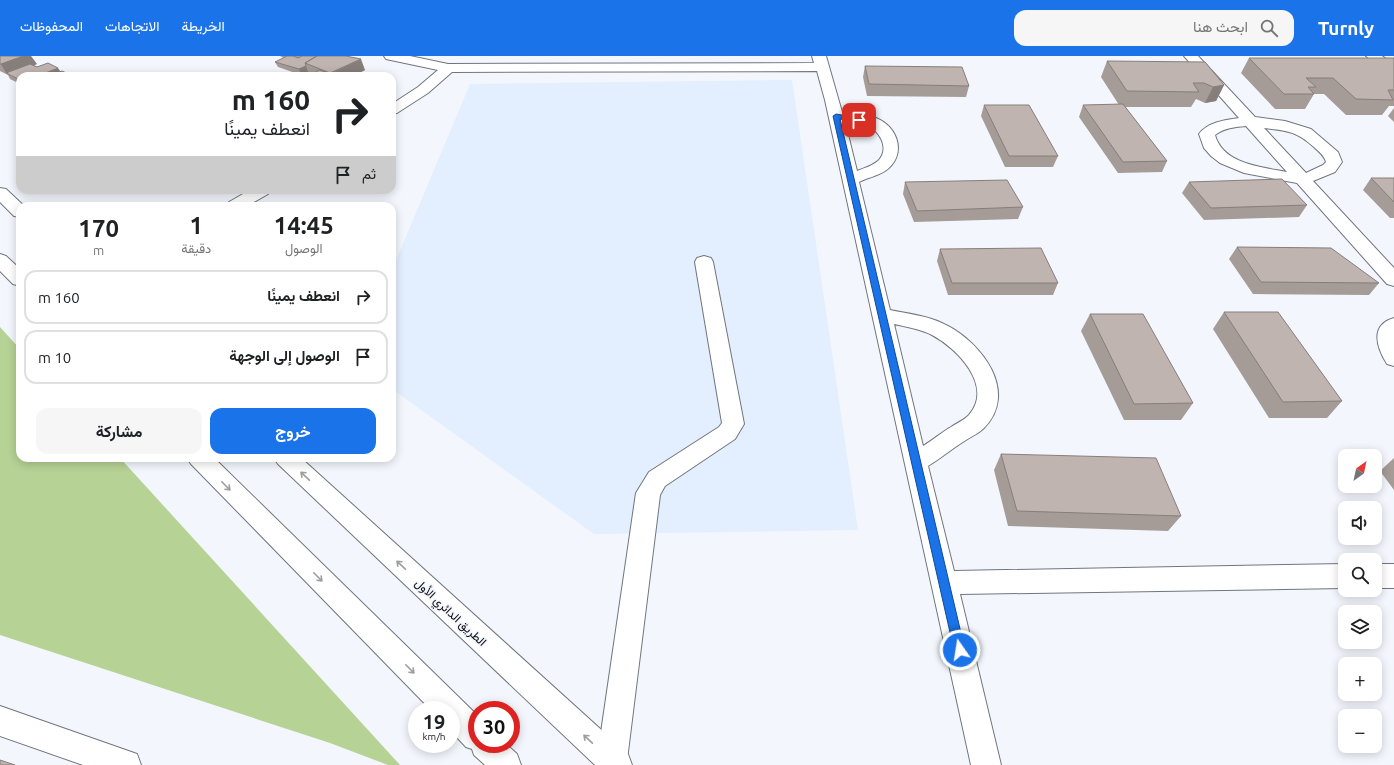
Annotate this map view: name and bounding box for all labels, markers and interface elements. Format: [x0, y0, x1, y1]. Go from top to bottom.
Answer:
search box [1014, 10, 1294, 46]
icon: search [1258, 17, 1280, 39]
text: Turnly [1318, 17, 1374, 39]
text: المحفوظات [20, 18, 83, 34]
text: الاتجاهات [105, 18, 159, 34]
text: الخريطة [181, 18, 225, 34]
text: ابحث هنا [1193, 18, 1248, 35]
text: 160 m [232, 84, 310, 115]
icon: right [324, 88, 376, 140]
pin [842, 103, 876, 137]
icon: arrive [848, 109, 870, 131]
text: انعطف يمينًا [224, 118, 310, 138]
icon: arrive [332, 164, 354, 186]
text: ثم [362, 165, 376, 182]
text: 1 [190, 212, 203, 239]
text: 14:45 [274, 212, 334, 239]
text: 170 [78, 215, 119, 242]
text: دقيقة [181, 241, 211, 255]
text: الوصول [285, 241, 322, 255]
text: m [93, 243, 104, 257]
icon: right [352, 286, 374, 308]
text: انعطف يمينًا [267, 287, 340, 304]
text: 160 m [38, 289, 80, 306]
icon: arrive [352, 346, 374, 368]
text: الوصول إلى الوجهة [229, 347, 340, 364]
text: 10 m [38, 349, 71, 366]
button: مشاركة [36, 408, 202, 454]
button: خروج [210, 408, 376, 454]
north arrow [1338, 449, 1382, 493]
map controls [1338, 449, 1382, 753]
one-way arrow [300, 471, 310, 481]
one-way arrow [221, 481, 231, 491]
button: sound [1338, 501, 1382, 545]
button: search [1338, 553, 1382, 597]
one-way arrow [395, 560, 406, 569]
one-way arrow [313, 573, 323, 582]
street label: الطريق الدائري الأول [410, 576, 489, 651]
button: layers [1338, 605, 1382, 649]
position arrow [939, 629, 981, 671]
button: + [1338, 657, 1382, 701]
one-way arrow [405, 664, 415, 674]
speed limit sign: 30 [468, 701, 520, 753]
button: − [1338, 709, 1382, 753]
text: 19 [423, 710, 445, 733]
text: km/h [422, 731, 446, 742]
one-way arrow [583, 734, 594, 743]

